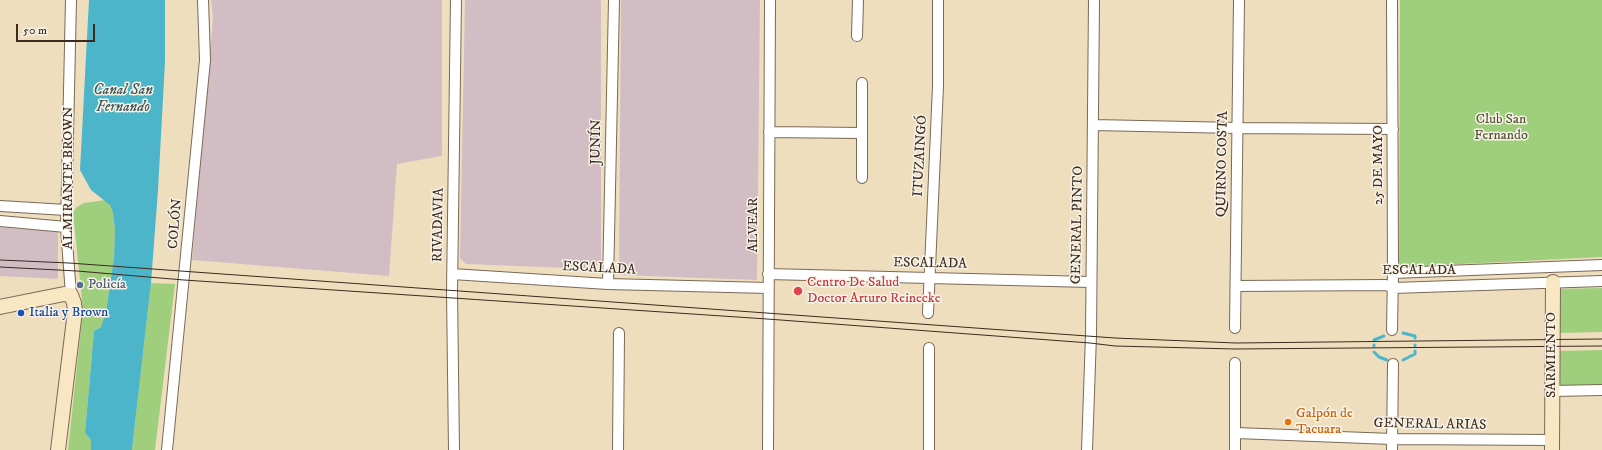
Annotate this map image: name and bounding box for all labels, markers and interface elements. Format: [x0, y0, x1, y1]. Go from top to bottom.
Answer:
scale bar [18, 16, 97, 42]
text: 50 m [23, 23, 47, 38]
water label: Canal San Fernando [93, 82, 153, 117]
street label: ALMIRANTE BROWN [61, 107, 77, 249]
street label: QUIRNO COSTA [1214, 111, 1232, 217]
park label: Club San Fernando [1474, 112, 1528, 144]
street label: ITUZAINGÓ [910, 115, 932, 197]
street label: JUNÍN [588, 119, 606, 165]
street label: 25 DE MAYO [1371, 125, 1387, 205]
street label: GENERAL PINTO [1069, 166, 1087, 284]
street label: RIVADAVIA [430, 188, 448, 262]
street label: ALVEAR [746, 197, 762, 253]
street label: COLÓN [165, 198, 187, 250]
street label: ESCALADA [893, 255, 967, 273]
street label: ESCALADA [562, 259, 636, 279]
street label: ESCALADA [1382, 263, 1456, 279]
place label: Centro De Salud Doctor Arturo Reinecke [807, 275, 940, 308]
place label: Policía [88, 277, 126, 293]
marker: Policía [75, 280, 85, 290]
marker: Centro De Salud Doctor Arturo Reinecke [792, 285, 804, 297]
place label: Italia y Brown [29, 305, 108, 321]
marker: Italia y Brown [16, 308, 26, 318]
street label: SARMIENTO [1544, 312, 1560, 398]
place label: Galpón de Tacuara [1296, 406, 1353, 438]
street label: GENERAL ARIAS [1374, 416, 1486, 434]
marker: Galpón de Tacuara [1283, 417, 1293, 427]

